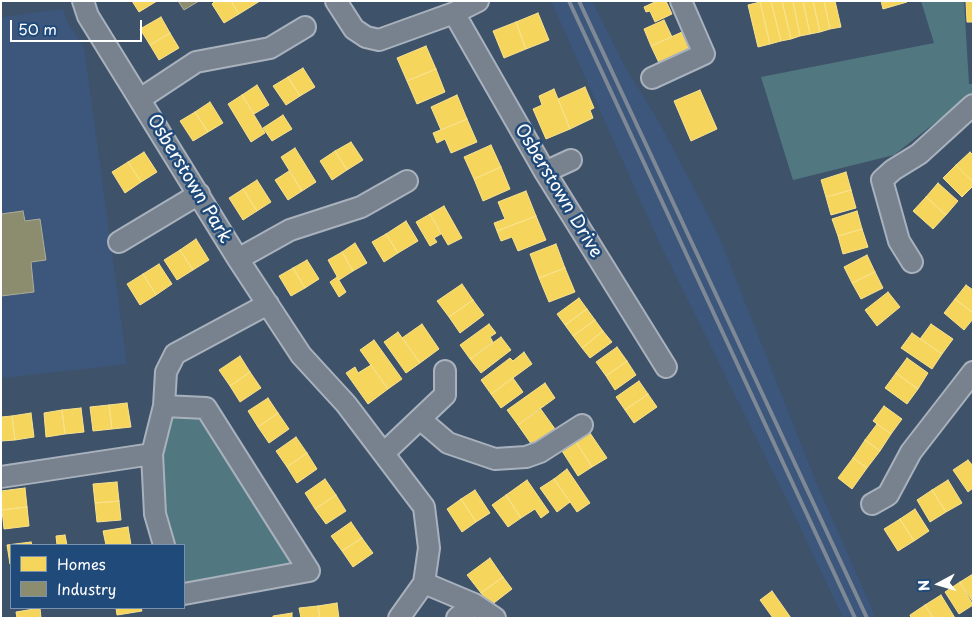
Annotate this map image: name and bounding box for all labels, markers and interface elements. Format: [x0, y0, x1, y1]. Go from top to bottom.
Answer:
scale bar [12, 10, 145, 42]
text: 50 m [18, 17, 57, 40]
street label: Osberstown Park [142, 111, 236, 247]
street label: Osberstown Drive [510, 120, 606, 262]
legend [10, 544, 185, 609]
text: Homes [57, 552, 106, 575]
north arrow [914, 559, 964, 609]
text: Industry [57, 577, 116, 600]
text: N [913, 579, 935, 592]

